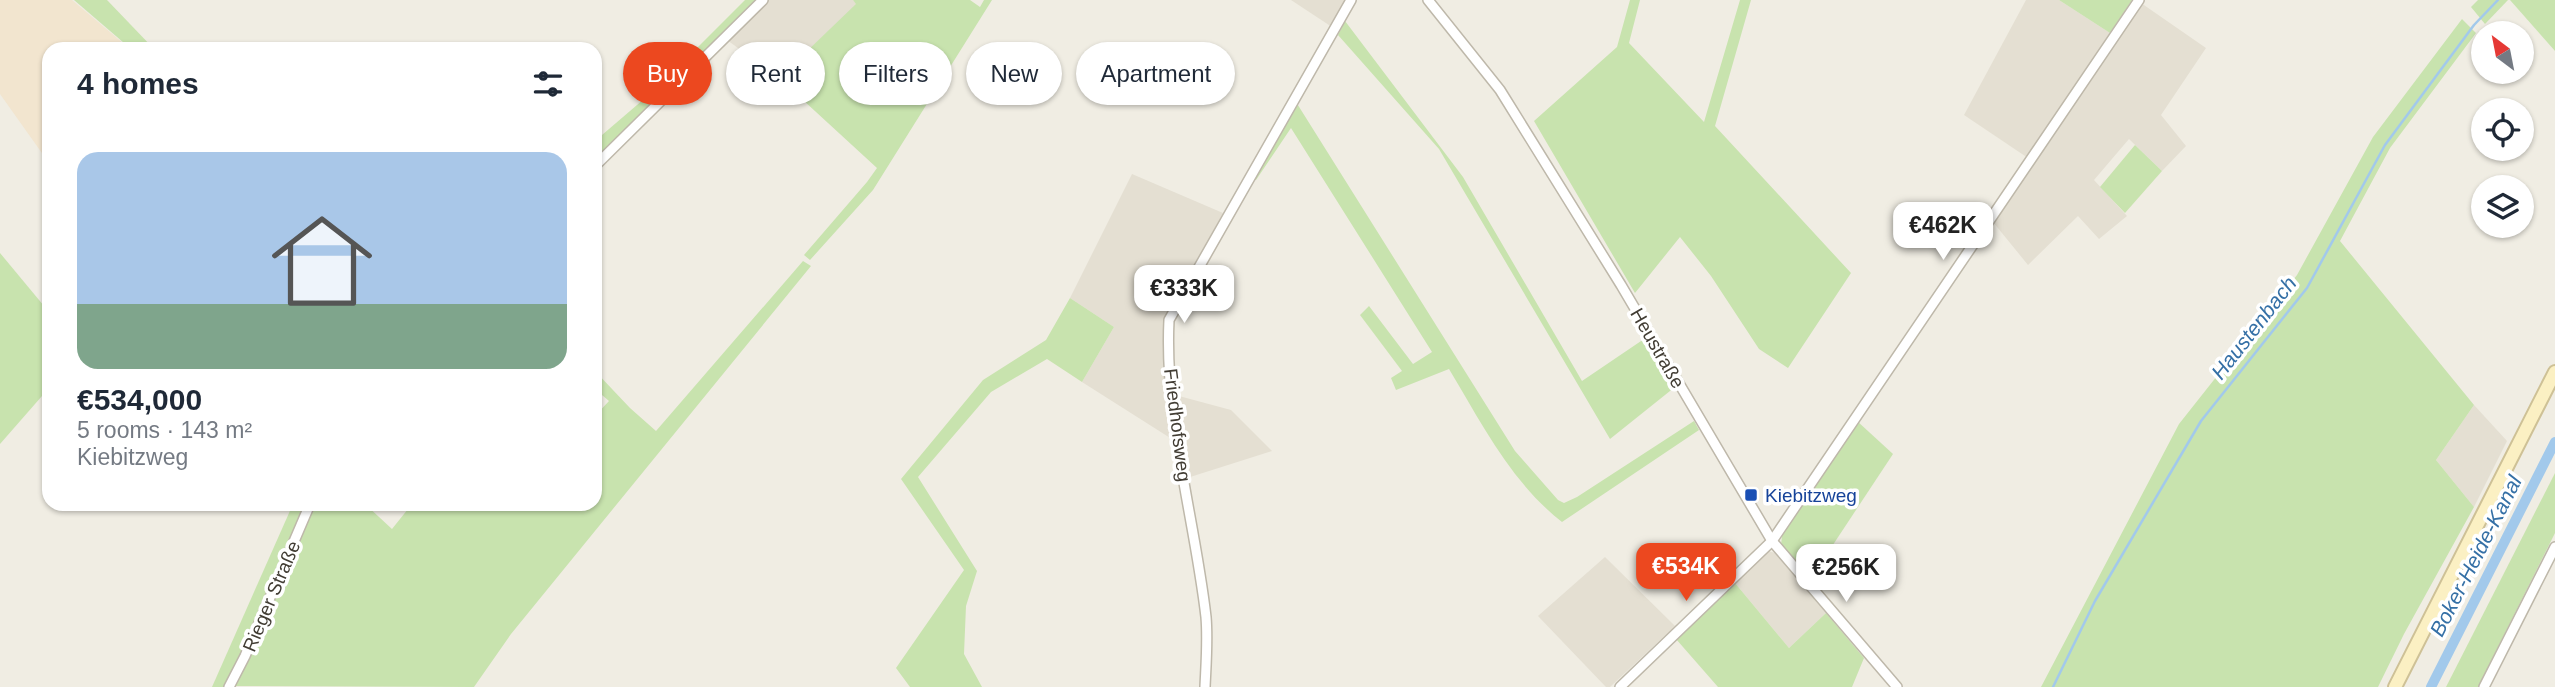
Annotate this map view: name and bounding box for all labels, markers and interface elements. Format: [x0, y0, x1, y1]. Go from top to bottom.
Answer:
north arrow [2471, 21, 2534, 84]
map controls [2471, 21, 2534, 238]
chip: Buy [623, 42, 712, 105]
chip: Rent [726, 42, 825, 105]
chip: Filters [839, 42, 952, 105]
chip: New [966, 42, 1062, 105]
chip: Apartment [1076, 42, 1235, 105]
icon: filters [529, 65, 567, 103]
text: 4 homes [77, 67, 199, 100]
button: locate [2471, 98, 2534, 161]
button: layers [2471, 175, 2534, 238]
icon: home [259, 198, 385, 324]
pin: €462K [1894, 202, 1992, 262]
text: €462K [1909, 212, 1977, 238]
pin: €333K [1135, 266, 1233, 325]
water label: Haustenbach [2206, 272, 2301, 384]
text: €333K [1150, 275, 1218, 301]
street label: Heustraße [1626, 305, 1689, 392]
street label: Friedhofsweg [1160, 367, 1195, 483]
text: €534,000 [77, 383, 202, 416]
text: 5 rooms · 143 m² [77, 417, 252, 443]
text: Kiebitzweg [77, 444, 188, 470]
water label: Boker-Heide-Kanal [2425, 470, 2527, 640]
place label: Kiebitzweg [1765, 485, 1857, 506]
marker: Kiebitzweg [1743, 487, 1759, 503]
street label: Rieger Straße [239, 538, 304, 655]
pin: €534K [1637, 544, 1735, 603]
pin: €256K [1797, 544, 1895, 604]
text: €534K [1652, 553, 1720, 579]
text: €256K [1812, 554, 1880, 580]

